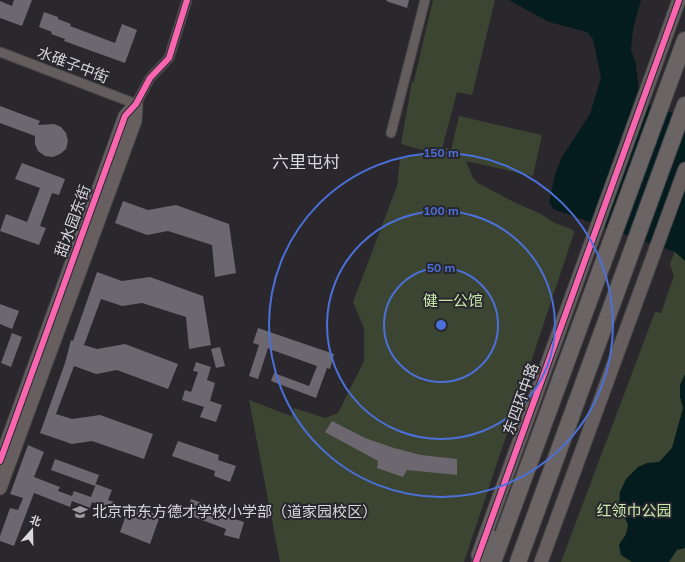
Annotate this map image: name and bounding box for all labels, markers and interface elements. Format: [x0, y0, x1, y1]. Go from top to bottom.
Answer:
street label: 水碓子中街 [35, 42, 112, 87]
text: 150 m [423, 145, 459, 160]
district label: 六里屯村 [272, 151, 340, 172]
street label: 甜水园东街 [51, 182, 94, 259]
text: 100 m [423, 203, 459, 218]
text: 50 m [427, 260, 455, 275]
park label: 健一公馆 [423, 291, 483, 310]
centre of rings [434, 318, 448, 332]
street label: 东四环中路 [499, 360, 542, 437]
park label: 红领巾公园 [596, 501, 672, 520]
place label: 北京市东方德才学校小学部（道家园校区） [92, 502, 377, 521]
school or university icon: 北京市东方德才学校小学部（道家园校区） [71, 503, 89, 521]
north arrow [12, 510, 52, 550]
text: 北 [28, 512, 43, 529]

